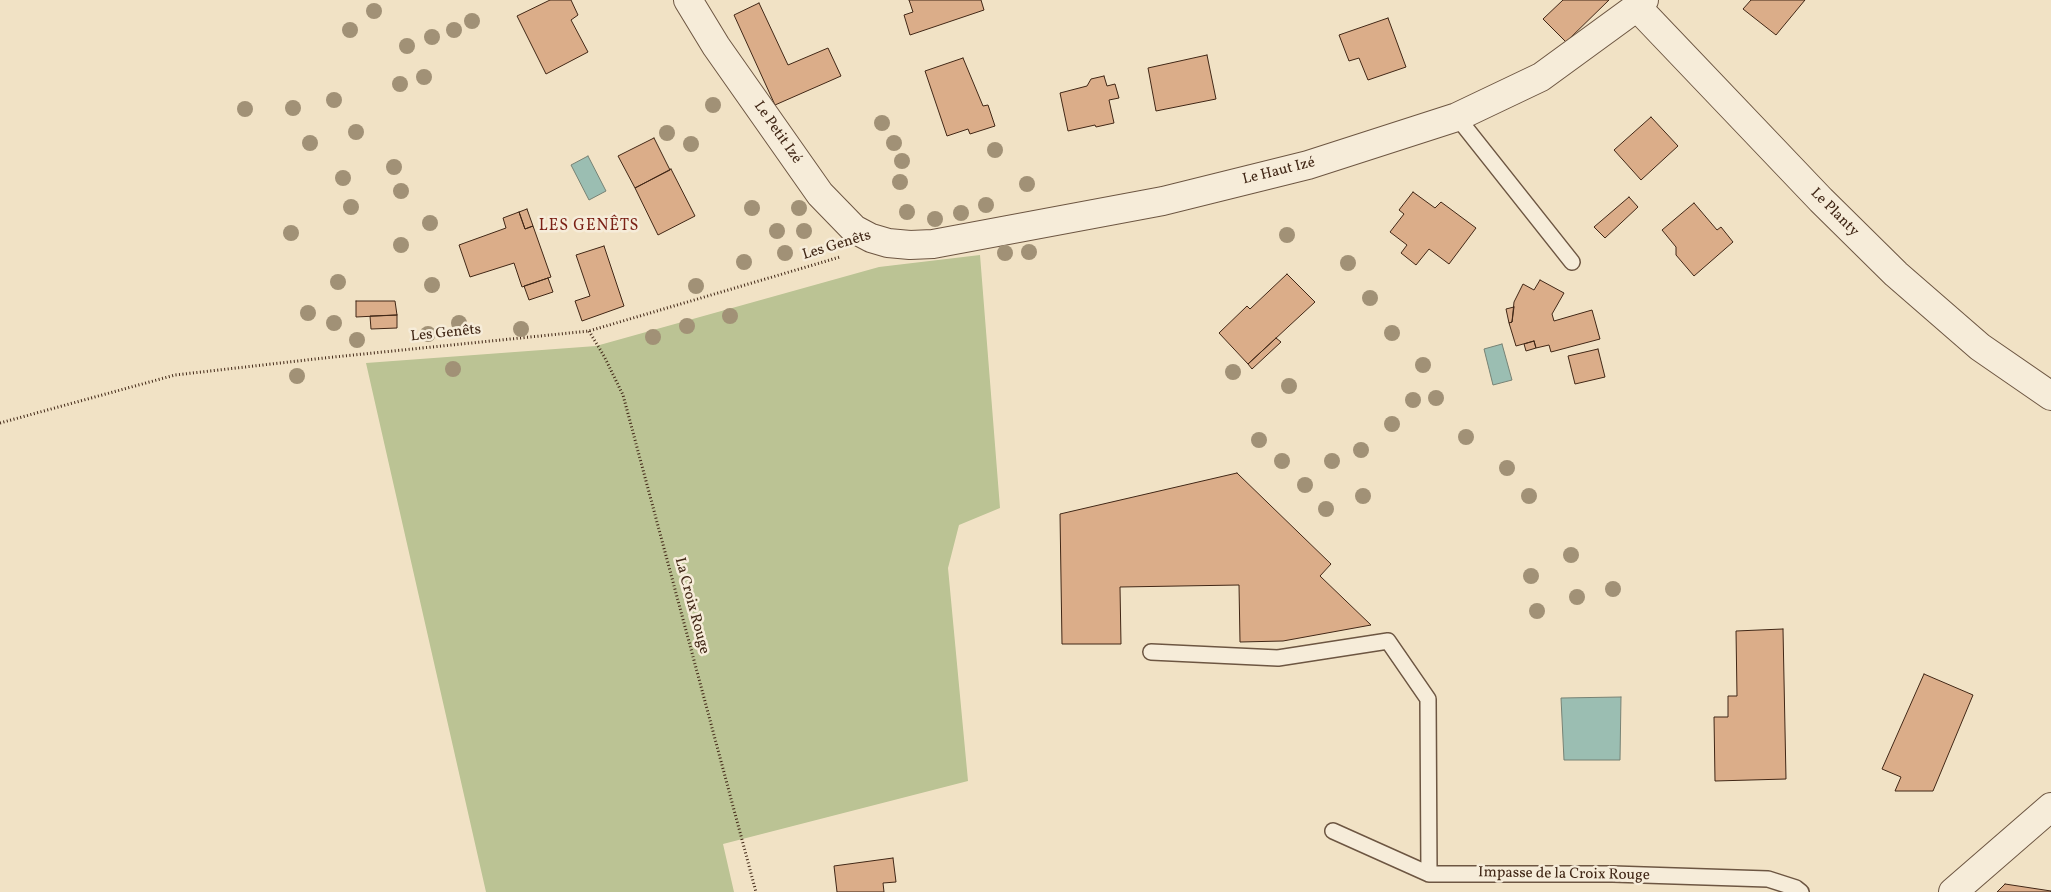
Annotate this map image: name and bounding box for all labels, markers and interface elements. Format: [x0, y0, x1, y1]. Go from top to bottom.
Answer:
street label: Le Petit Izé [749, 98, 805, 168]
street label: Le Haut Izé [1241, 154, 1317, 190]
street label: Le Planty [1806, 185, 1862, 241]
district label: LES GENÊTS [537, 217, 641, 237]
street label: Les Genêts [801, 227, 873, 265]
street label: Les Genêts [410, 321, 482, 347]
street label: La Croix Rouge [669, 556, 713, 656]
street label: Impasse de la Croix Rouge [1478, 865, 1650, 885]

